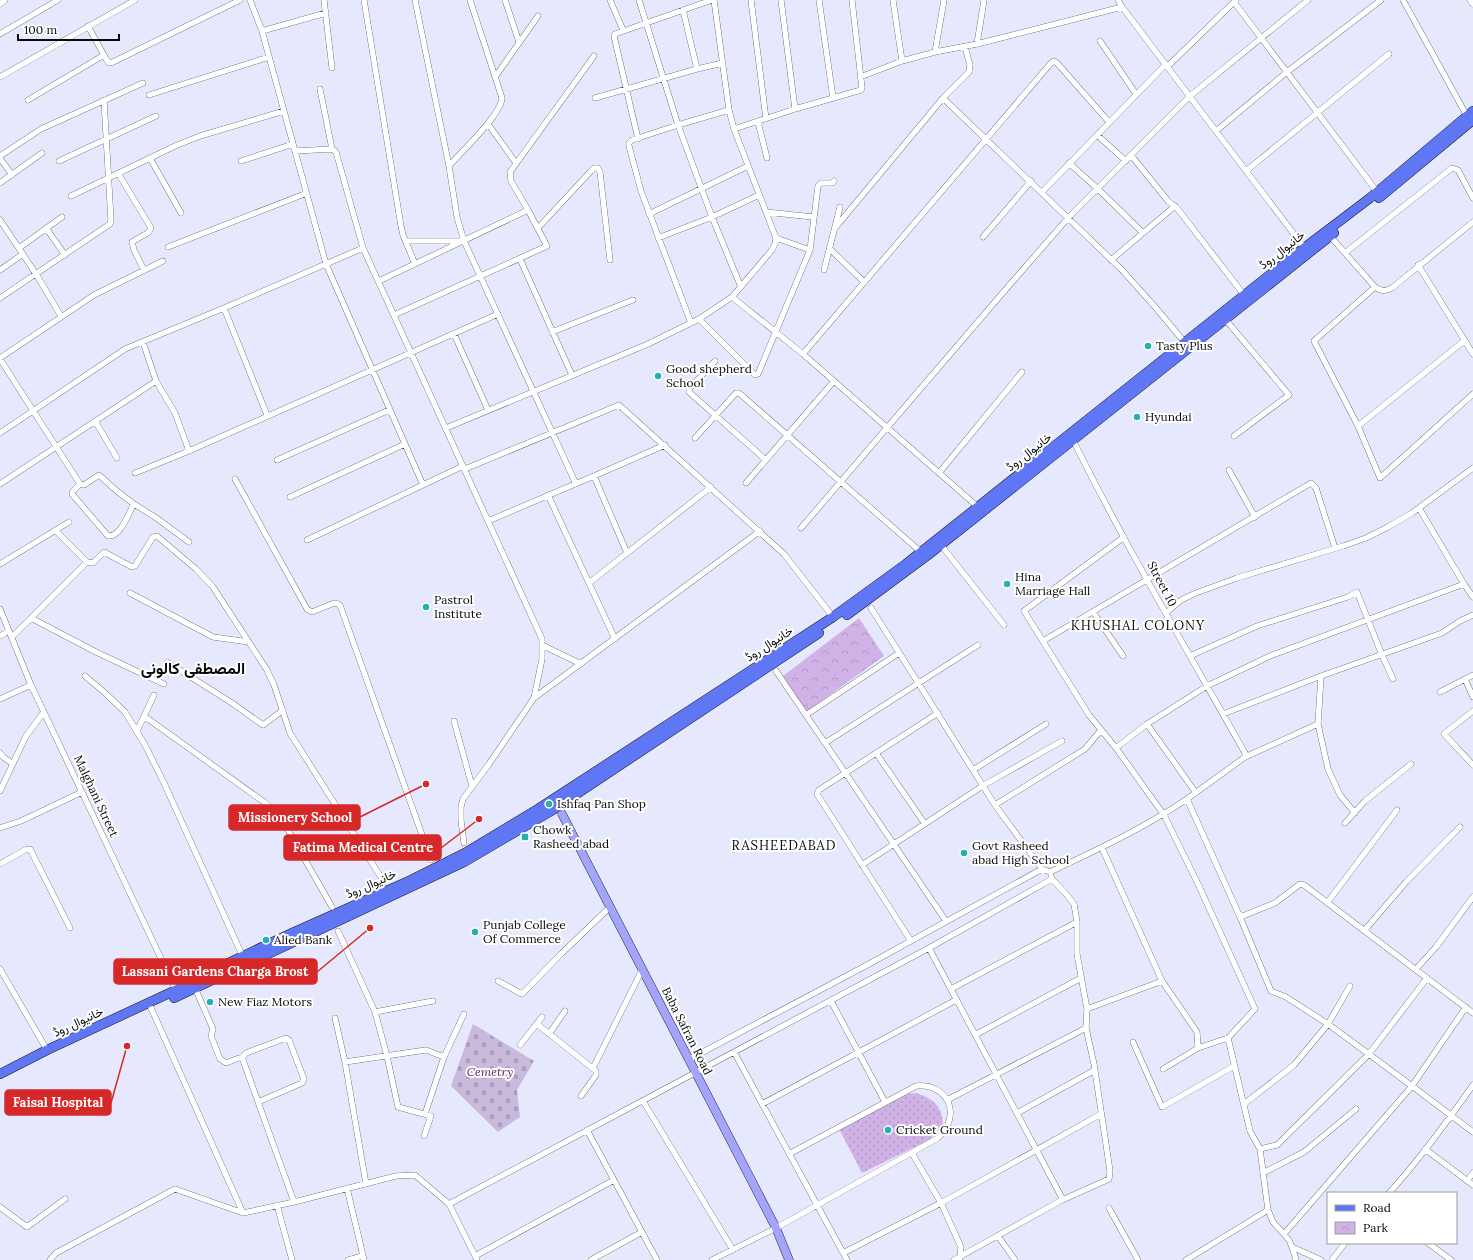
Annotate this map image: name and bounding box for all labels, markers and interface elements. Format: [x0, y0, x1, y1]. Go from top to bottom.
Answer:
scale bar [18, 16, 119, 42]
text: 100 m [24, 22, 57, 37]
street label: خانیوال روڈ [1256, 227, 1308, 273]
place label: Tasty Plus [1156, 338, 1213, 353]
marker: Tasty Plus [1143, 341, 1153, 351]
place label: Good shepherd School [666, 361, 752, 390]
marker: Good shepherd School [653, 371, 663, 381]
place label: Hyundai [1145, 409, 1192, 424]
marker: Hyundai [1132, 412, 1142, 422]
street label: خانیوال روڈ [1003, 429, 1055, 475]
street label: Street 10 [1144, 559, 1181, 609]
place label: Hina Marriage Hall [1015, 569, 1090, 598]
marker: Hina Marriage Hall [1002, 579, 1012, 589]
place label: Pastrol Institute [434, 592, 482, 621]
marker: Pastrol Institute [421, 602, 431, 612]
district label: KHUSHAL COLONY [1071, 617, 1205, 634]
street label: خانیوال روڈ [742, 623, 796, 665]
district label: المصطفی کالونی [141, 658, 245, 679]
street label: Malghani Street [71, 752, 122, 839]
place label: Ishfaq Pan Shop [557, 796, 646, 811]
marker: Ishfaq Pan Shop [544, 799, 554, 809]
callout: Missionery School [229, 805, 360, 830]
text: Missionery School [238, 809, 352, 826]
place label: Chowk Rasheed abad [533, 822, 609, 851]
marker: Chowk Rasheed abad [520, 832, 530, 842]
callout: Fatima Medical Centre [284, 835, 441, 860]
district label: RASHEEDABAD [732, 837, 836, 854]
place label: Govt Rasheed abad High School [972, 838, 1069, 867]
text: Fatima Medical Centre [293, 839, 433, 856]
marker: Govt Rasheed abad High School [959, 848, 969, 858]
street label: خانیوال روڈ [343, 866, 399, 902]
place label: Punjab College Of Commerce [483, 917, 566, 946]
marker: Punjab College Of Commerce [470, 927, 480, 937]
place label: Alied Bank [273, 932, 333, 947]
marker: Alied Bank [261, 935, 271, 945]
callout: Lassani Gardens Charga Brost [114, 959, 317, 984]
text: Lassani Gardens Charga Brost [122, 963, 309, 980]
street label: Baba Safran Road [659, 984, 716, 1077]
place label: New Fiaz Motors [218, 994, 312, 1009]
marker: New Fiaz Motors [205, 997, 215, 1007]
street label: خانیوال روڈ [50, 1003, 106, 1041]
park label: Cemetry [467, 1064, 513, 1079]
callout: Faisal Hospital [5, 1090, 111, 1115]
text: Faisal Hospital [13, 1094, 103, 1111]
place label: Cricket Ground [896, 1122, 983, 1137]
marker: Cricket Ground [883, 1125, 893, 1135]
legend [1327, 1192, 1457, 1244]
text: Road [1363, 1200, 1391, 1215]
text: Park [1363, 1220, 1389, 1235]

